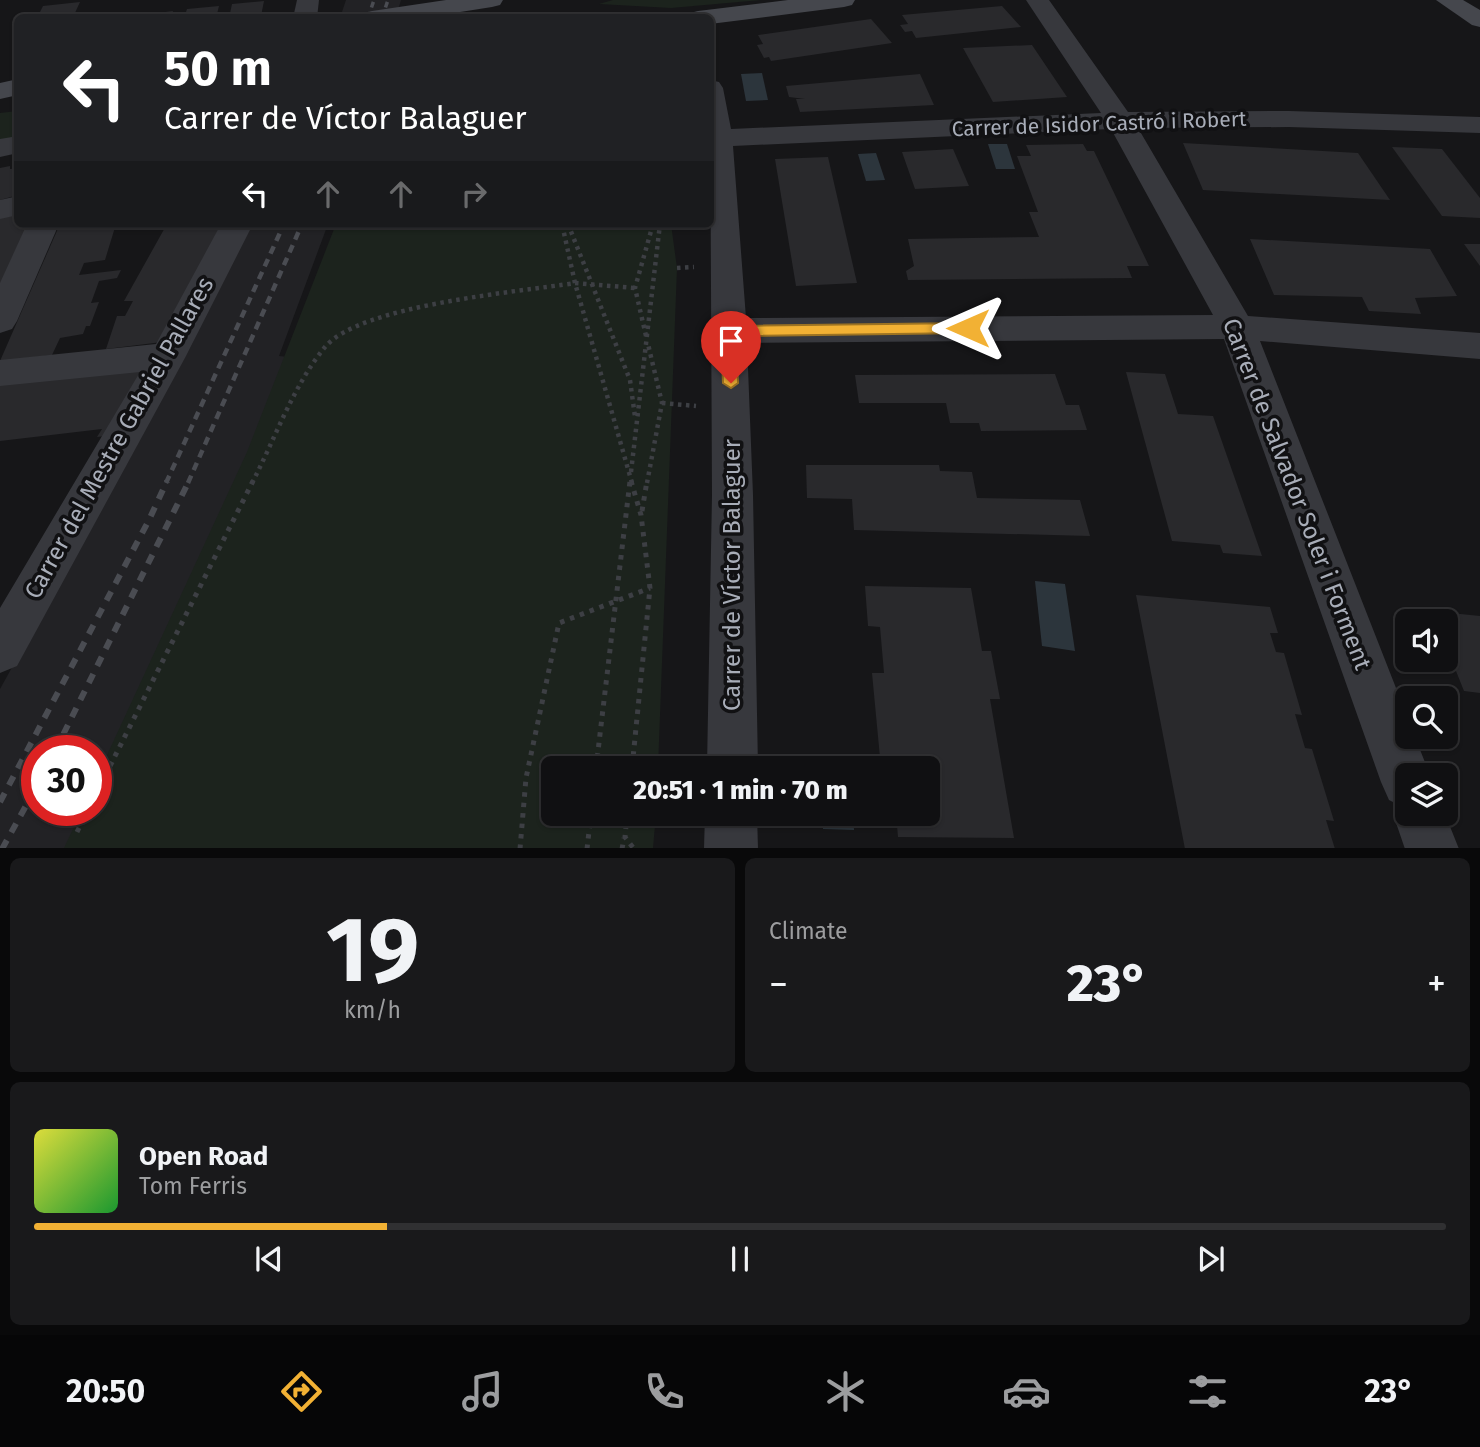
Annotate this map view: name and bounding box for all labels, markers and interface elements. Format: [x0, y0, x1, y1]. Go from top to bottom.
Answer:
text: 50 m [164, 39, 272, 98]
icon: left [49, 42, 140, 133]
text: Carrer de Víctor Balaguer [164, 99, 527, 137]
street label: Carrer de Isidor Castró i Robert [951, 106, 1247, 142]
icon: left [236, 175, 274, 213]
icon: ahead [309, 175, 347, 213]
icon: ahead [382, 175, 420, 213]
icon: right [455, 175, 493, 213]
street label: Carrer del Mestre Gabriel Pallares [19, 272, 219, 604]
position arrow [931, 291, 1005, 365]
pin [701, 311, 761, 383]
street label: Carrer de Salvador Soler i Forment [1217, 314, 1377, 674]
icon: arrive [712, 322, 750, 360]
street label: Carrer de Víctor Balaguer [718, 438, 746, 711]
map controls [1395, 609, 1458, 826]
button: sound [1395, 609, 1458, 672]
button: search [1395, 686, 1458, 749]
speed limit sign: 30 [21, 735, 112, 826]
button: layers [1395, 763, 1458, 826]
text: 20:51 · 1 min · 70 m [633, 775, 848, 806]
text: 19 [326, 896, 419, 1005]
text: Climate [769, 917, 848, 945]
text: 23° [1067, 952, 1148, 1015]
text: − [769, 961, 788, 1007]
text: + [1427, 961, 1446, 1007]
text: km/h [344, 996, 401, 1024]
text: Open Road [139, 1141, 268, 1172]
text: Tom Ferris [139, 1172, 247, 1200]
icon: previous [250, 1240, 288, 1278]
icon: pause [721, 1240, 759, 1278]
icon: next [1192, 1240, 1230, 1278]
icon: directions [277, 1367, 326, 1416]
icon: music [458, 1367, 507, 1416]
icon: phone [640, 1367, 689, 1416]
icon: climate [821, 1367, 870, 1416]
icon: car [1002, 1367, 1051, 1416]
icon: filters [1183, 1367, 1232, 1416]
text: 20:50 [66, 1372, 145, 1410]
text: 23° [1364, 1372, 1414, 1410]

